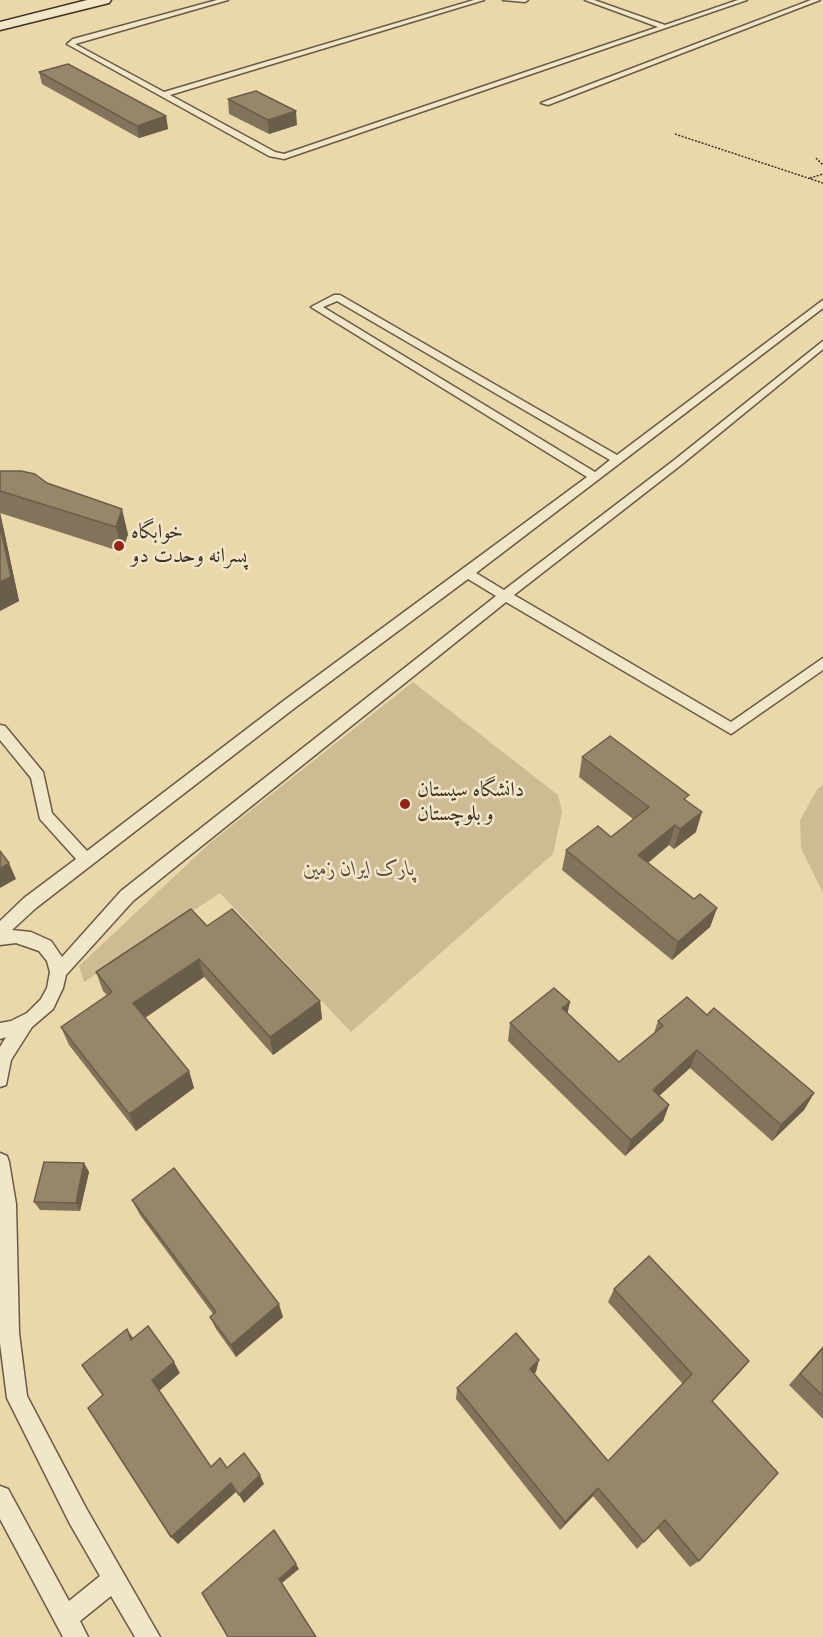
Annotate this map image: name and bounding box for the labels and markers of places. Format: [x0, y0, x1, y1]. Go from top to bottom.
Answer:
place label: خوابگاه پسرانه وحدت دو [131, 521, 247, 571]
marker: خوابگاه پسرانه وحدت دو [112, 539, 126, 553]
place label: دانشگاه سیستان و بلوچستان [417, 779, 524, 829]
marker: دانشگاه سیستان و بلوچستان [398, 797, 412, 811]

